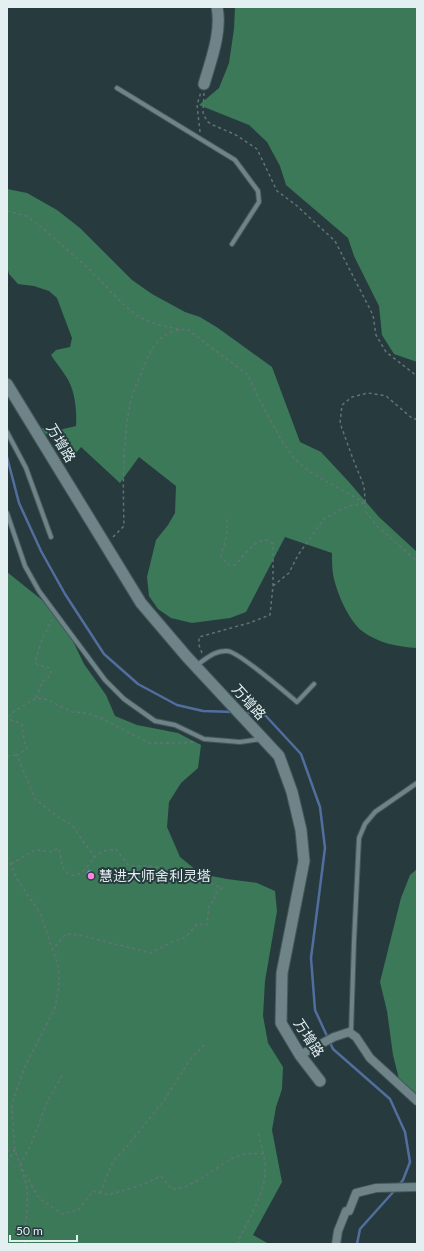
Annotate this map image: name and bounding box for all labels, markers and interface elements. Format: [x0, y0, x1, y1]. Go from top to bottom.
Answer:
street label: 万增路 [43, 420, 80, 465]
street label: 万增路 [229, 680, 270, 723]
place label: 慧进大师舍利灵塔 [99, 867, 211, 884]
marker: 慧进大师舍利灵塔 [86, 871, 96, 881]
street label: 万增路 [291, 1015, 328, 1060]
scale bar [10, 1217, 77, 1243]
text: 50 m [16, 1223, 43, 1238]

